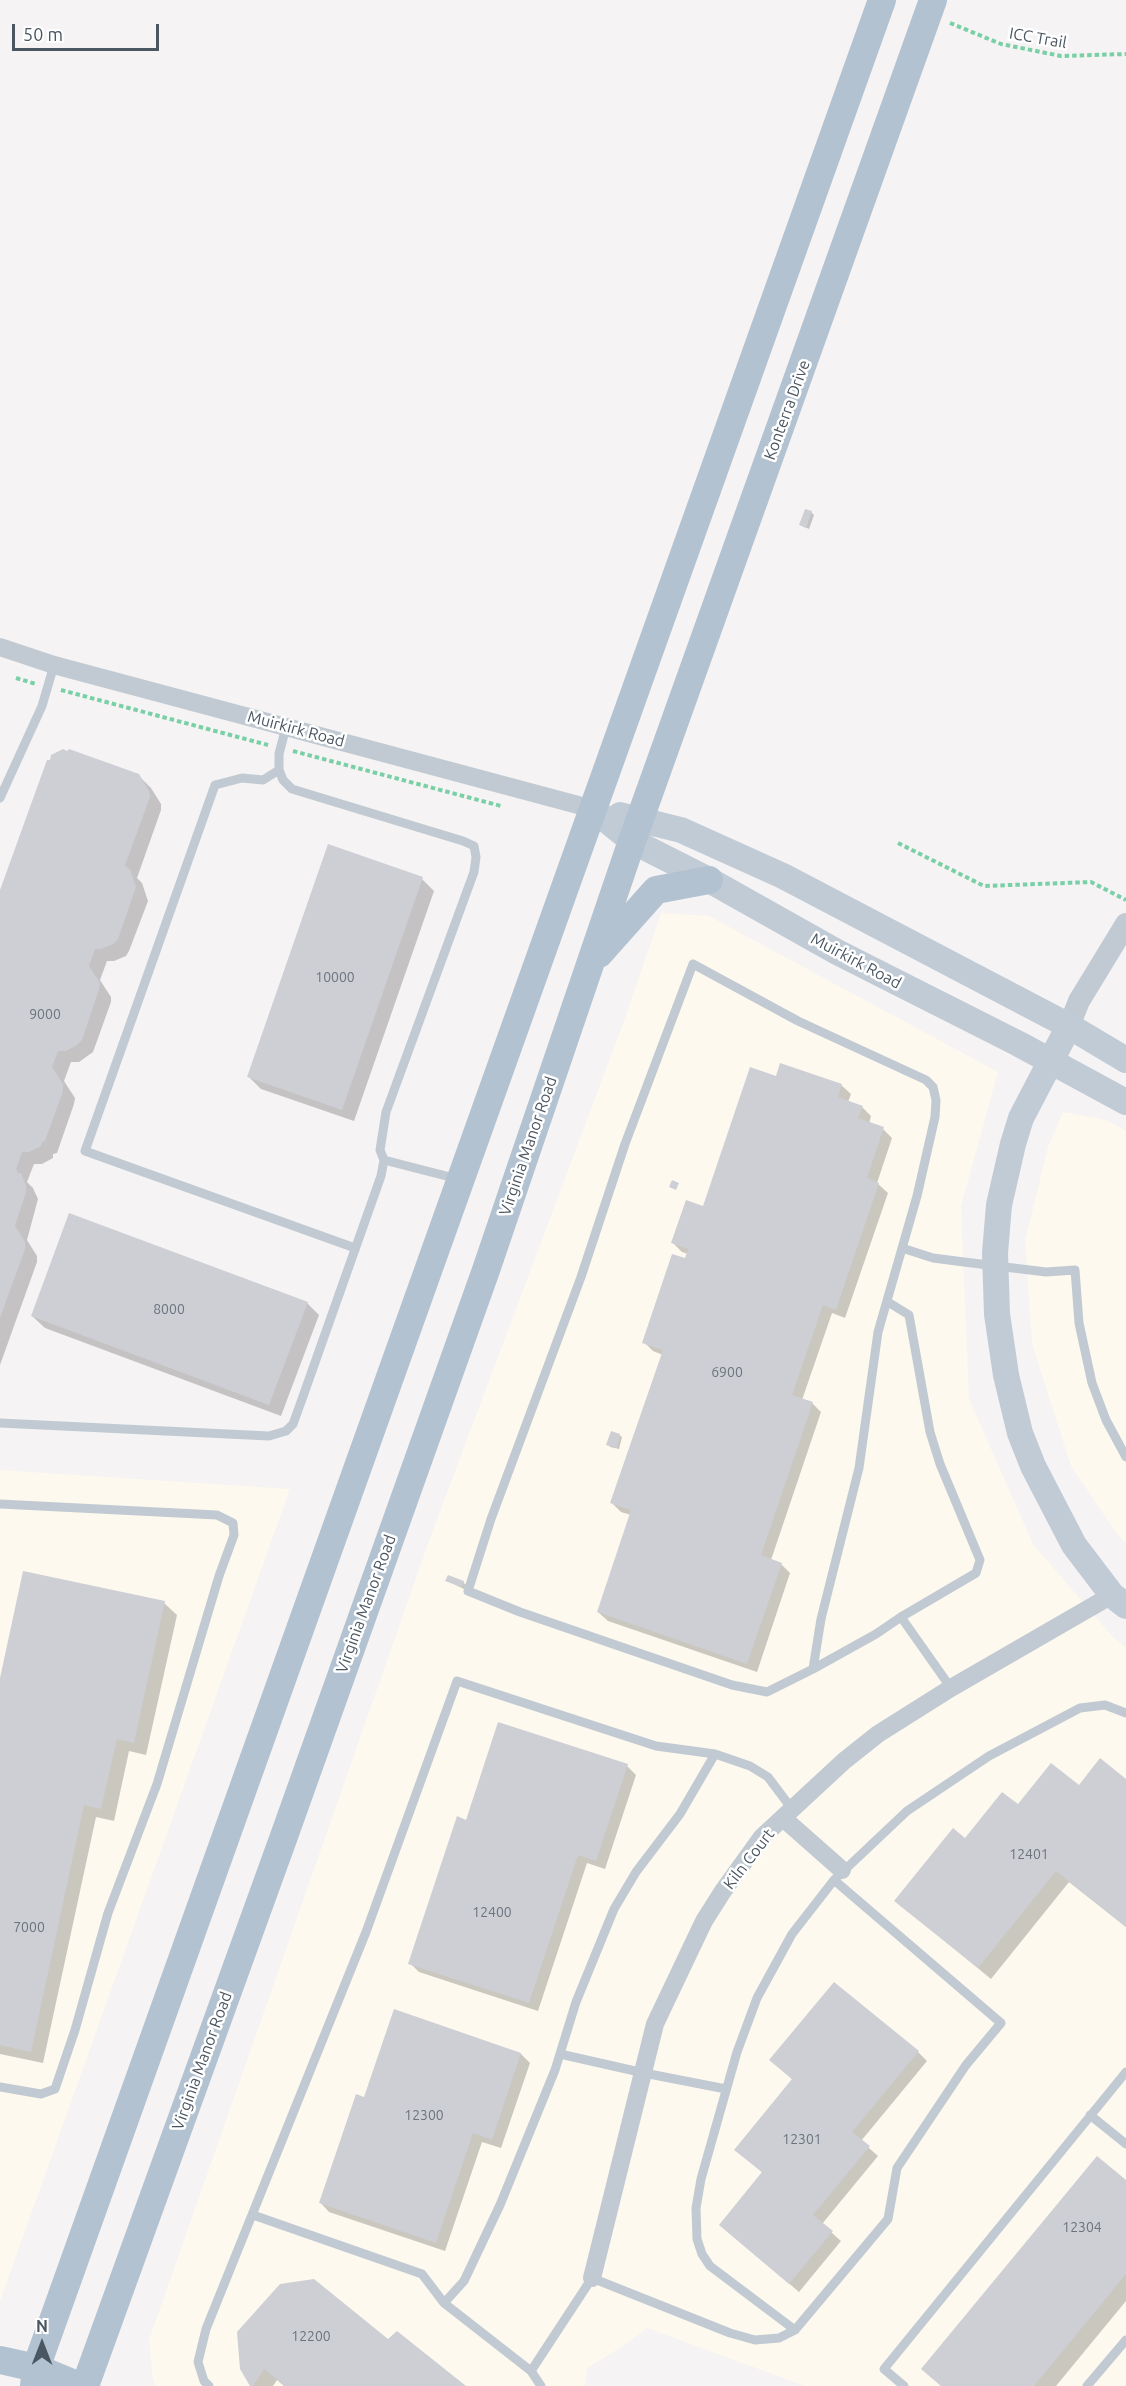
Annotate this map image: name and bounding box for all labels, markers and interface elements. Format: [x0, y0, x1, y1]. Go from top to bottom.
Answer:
scale bar [15, 12, 162, 50]
text: 50 m [23, 24, 63, 44]
street label: ICC Trail [1008, 24, 1068, 52]
street label: Konterra Drive [760, 357, 814, 463]
street label: Muirkirk Road [245, 707, 347, 751]
street label: Muirkirk Road [808, 929, 904, 993]
house number: 10000 [315, 969, 355, 985]
house number: 9000 [29, 1006, 61, 1022]
street label: Virginia Manor Road [495, 1074, 561, 1218]
house number: 8000 [153, 1301, 185, 1317]
house number: 6900 [711, 1364, 743, 1380]
street label: Virginia Manor Road [332, 1532, 400, 1676]
street label: Kiln Court [719, 1825, 779, 1893]
house number: 12401 [1009, 1846, 1049, 1862]
house number: 12400 [472, 1904, 512, 1920]
house number: 7000 [13, 1919, 45, 1935]
street label: Virginia Manor Road [168, 1989, 236, 2133]
house number: 12300 [404, 2107, 444, 2123]
house number: 12301 [782, 2131, 822, 2147]
house number: 12304 [1062, 2219, 1102, 2235]
north arrow [12, 2314, 72, 2374]
text: N [36, 2317, 48, 2335]
house number: 12200 [291, 2328, 331, 2344]

